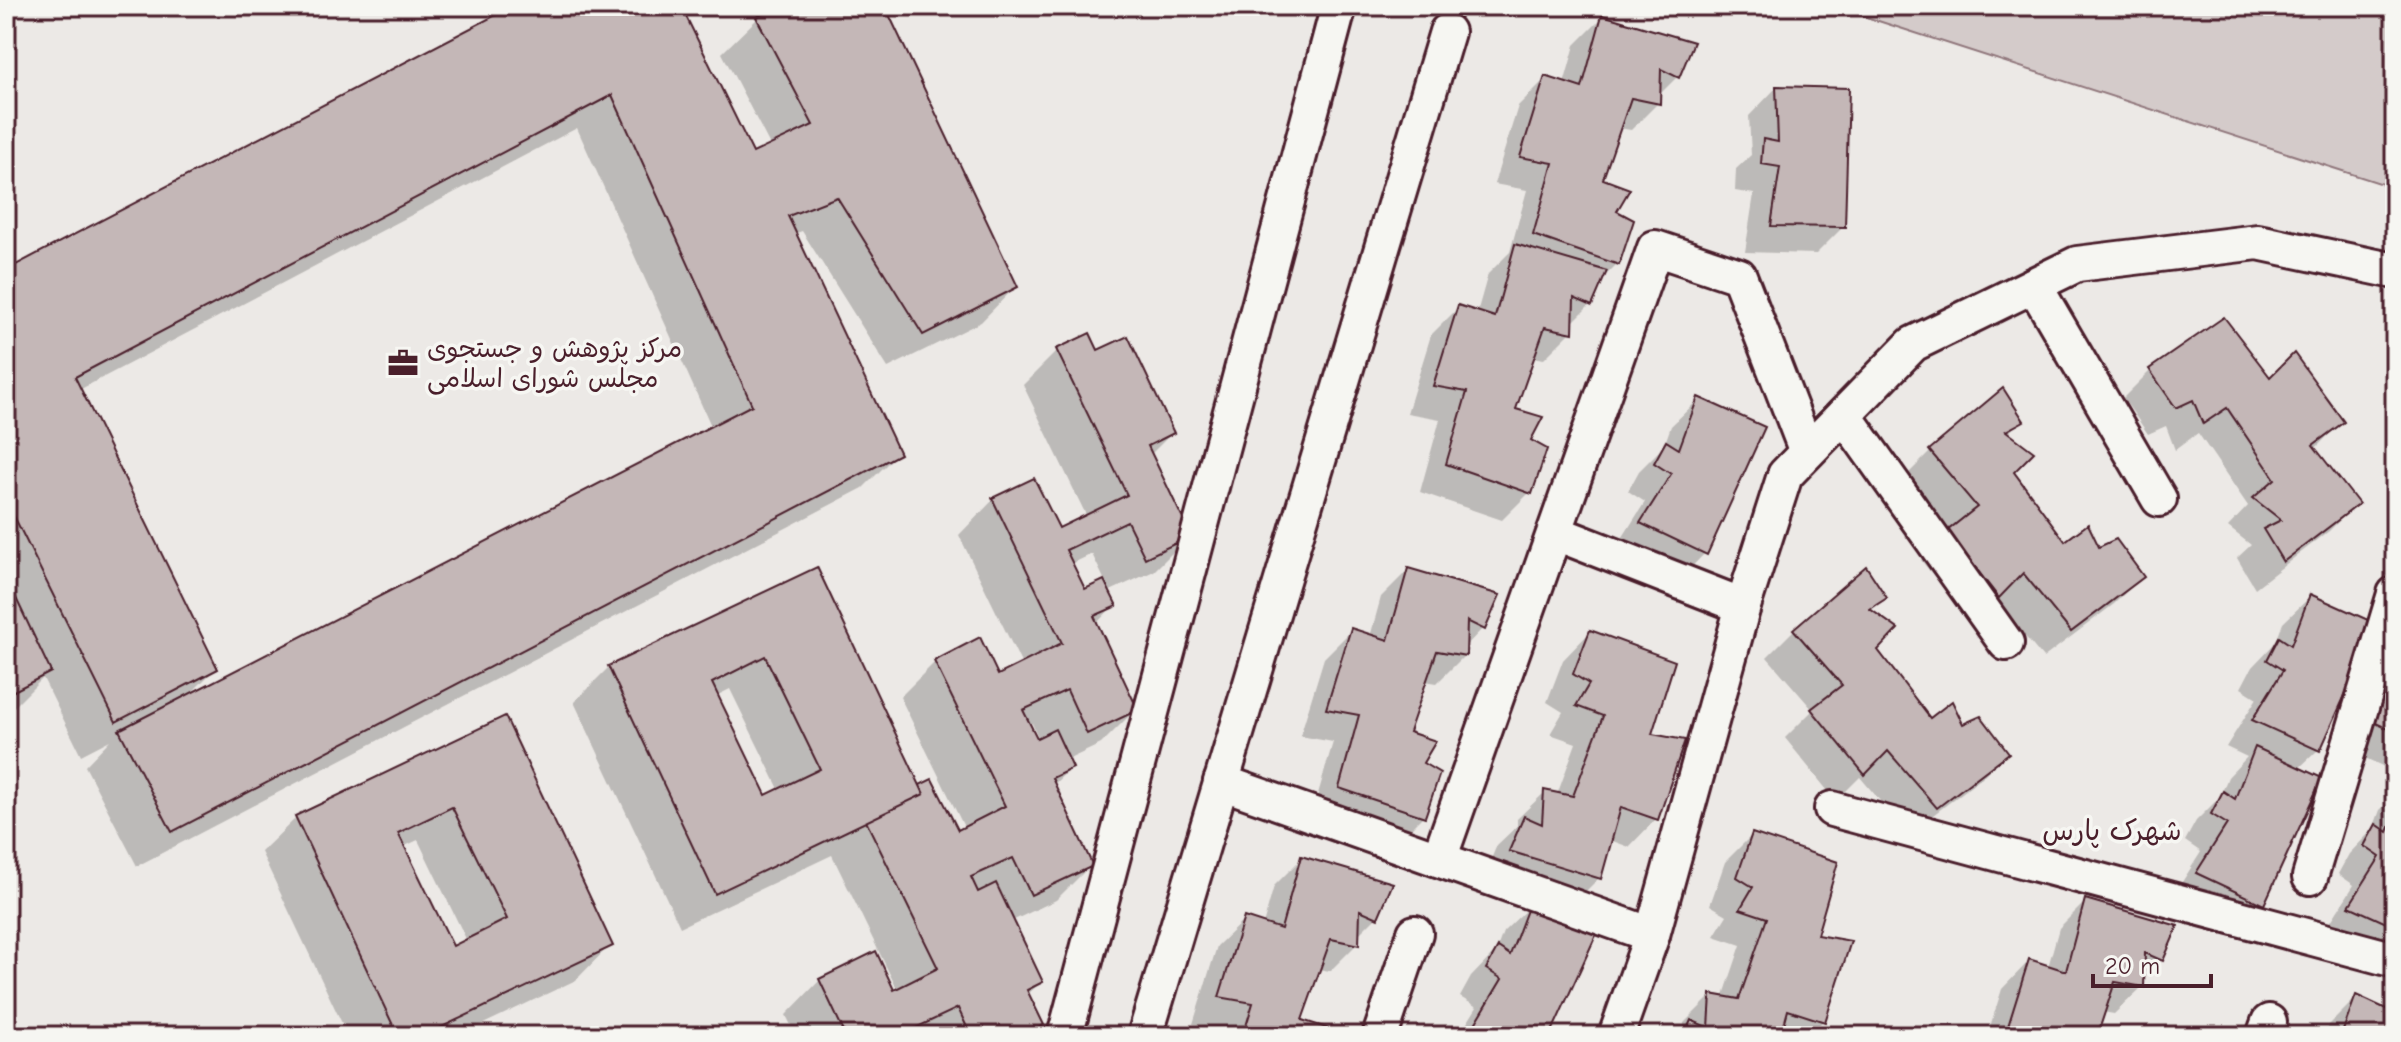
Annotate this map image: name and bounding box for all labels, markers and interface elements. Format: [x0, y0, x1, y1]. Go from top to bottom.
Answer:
place label: مرکز پژوهش و جستجوی مجلس شورای اسلامی [427, 334, 682, 395]
office icon: مرکز پژوهش و جستجوی مجلس شورای اسلامی [386, 346, 420, 380]
district label: شهرک پارس [2042, 815, 2182, 849]
scale bar [2093, 938, 2211, 988]
text: 20 m [2105, 952, 2160, 980]

